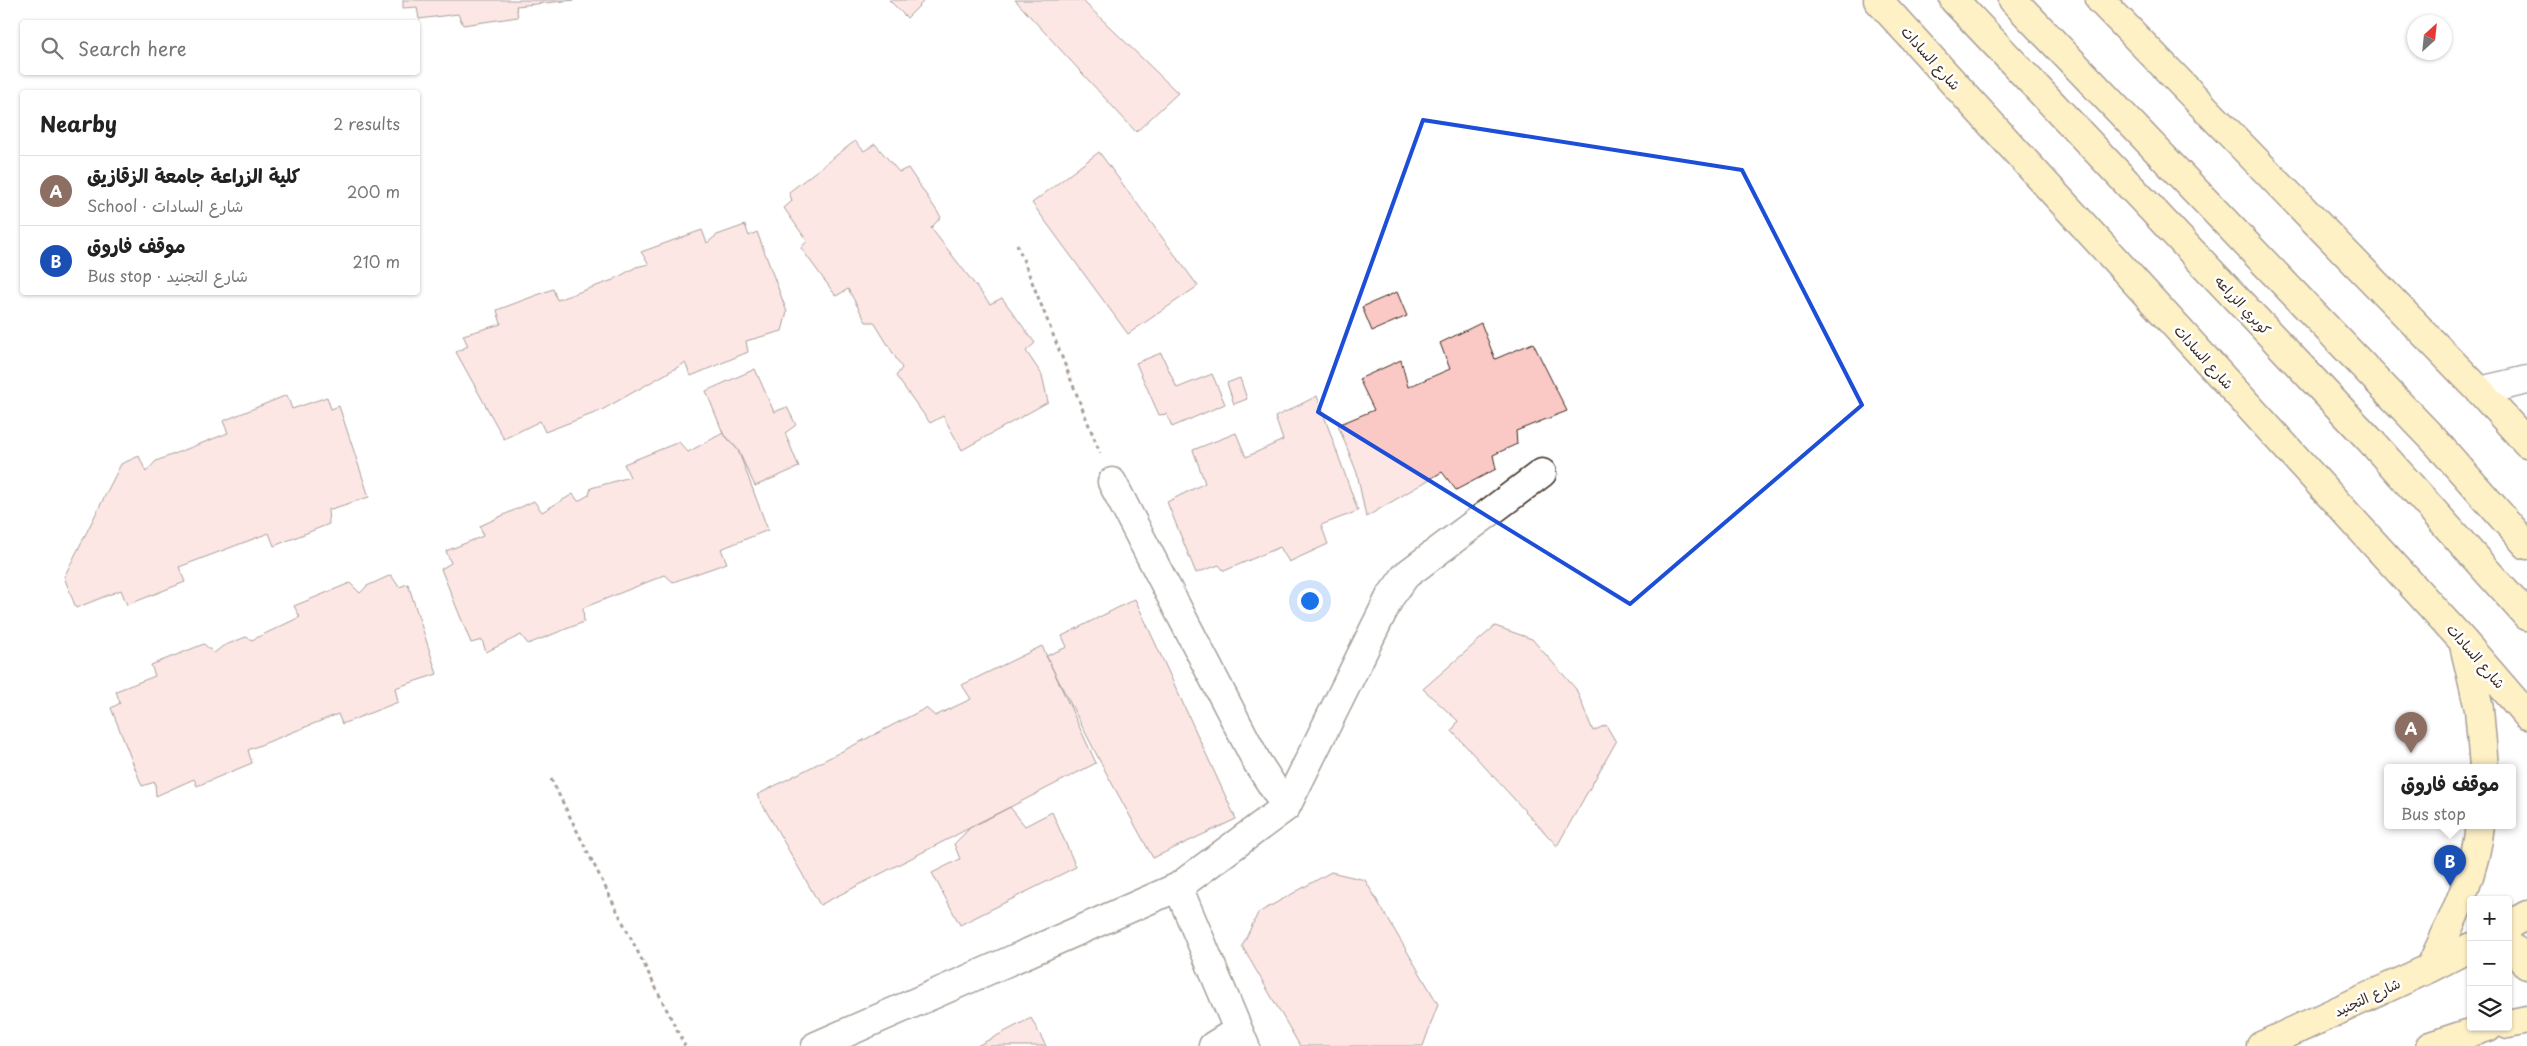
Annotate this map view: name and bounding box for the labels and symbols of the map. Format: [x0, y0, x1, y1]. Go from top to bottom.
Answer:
north arrow [2407, 15, 2452, 60]
street label: شارع السادات [1896, 21, 1966, 95]
street label: كوبري الزراعه [2209, 271, 2276, 340]
street label: شارع السادات [2169, 320, 2239, 394]
your location [1297, 588, 1323, 614]
street label: شارع السادات [2442, 619, 2510, 693]
pin: A [2395, 712, 2427, 753]
pin: B [2434, 845, 2466, 886]
street label: شارع التجنيد [2330, 972, 2404, 1022]

